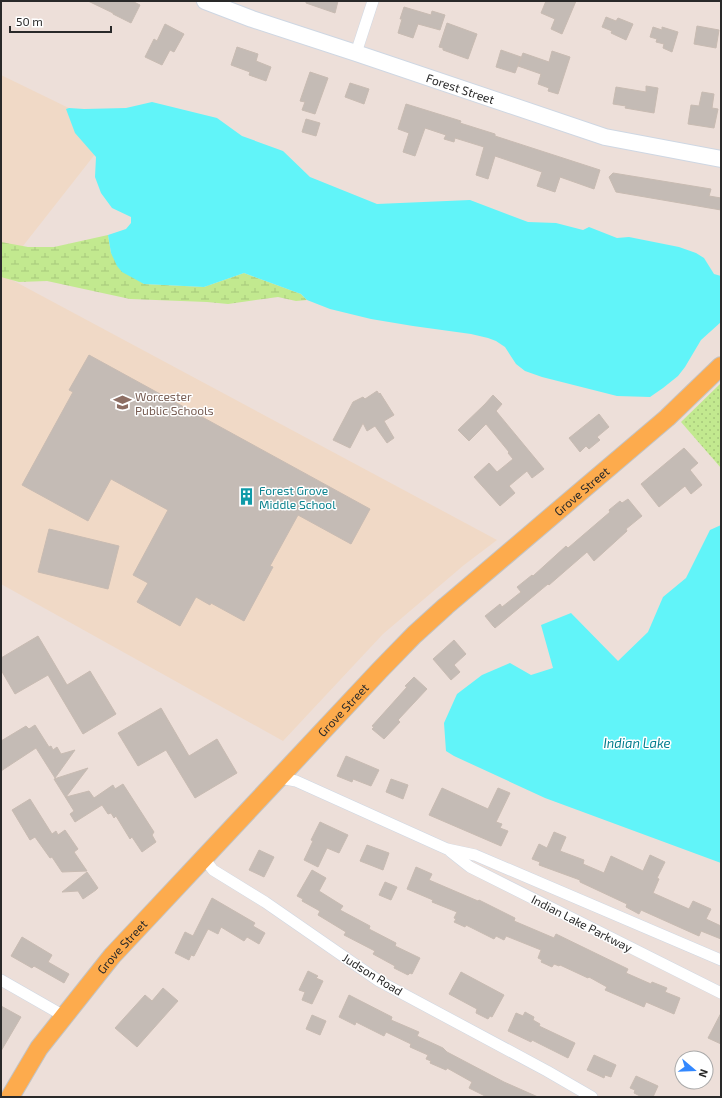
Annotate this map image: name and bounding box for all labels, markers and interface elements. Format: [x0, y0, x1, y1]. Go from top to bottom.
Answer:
scale bar [10, 8, 111, 34]
text: 50 m [16, 14, 43, 28]
street label: Forest Street [425, 70, 497, 106]
place label: Worcester Public Schools [135, 389, 214, 417]
school or university icon: Worcester Public Schools [112, 393, 132, 413]
street label: Grove Street [551, 463, 612, 518]
place label: Forest Grove Middle School [259, 483, 336, 511]
building icon: Forest Grove Middle School [236, 487, 256, 507]
street label: Grove Street [315, 680, 371, 739]
water label: Indian Lake [603, 735, 671, 751]
street label: Indian Lake Parkway [529, 891, 635, 955]
street label: Grove Street [94, 916, 150, 976]
street label: Judson Road [340, 950, 406, 998]
north arrow [674, 1050, 714, 1090]
text: N [696, 1068, 711, 1079]

